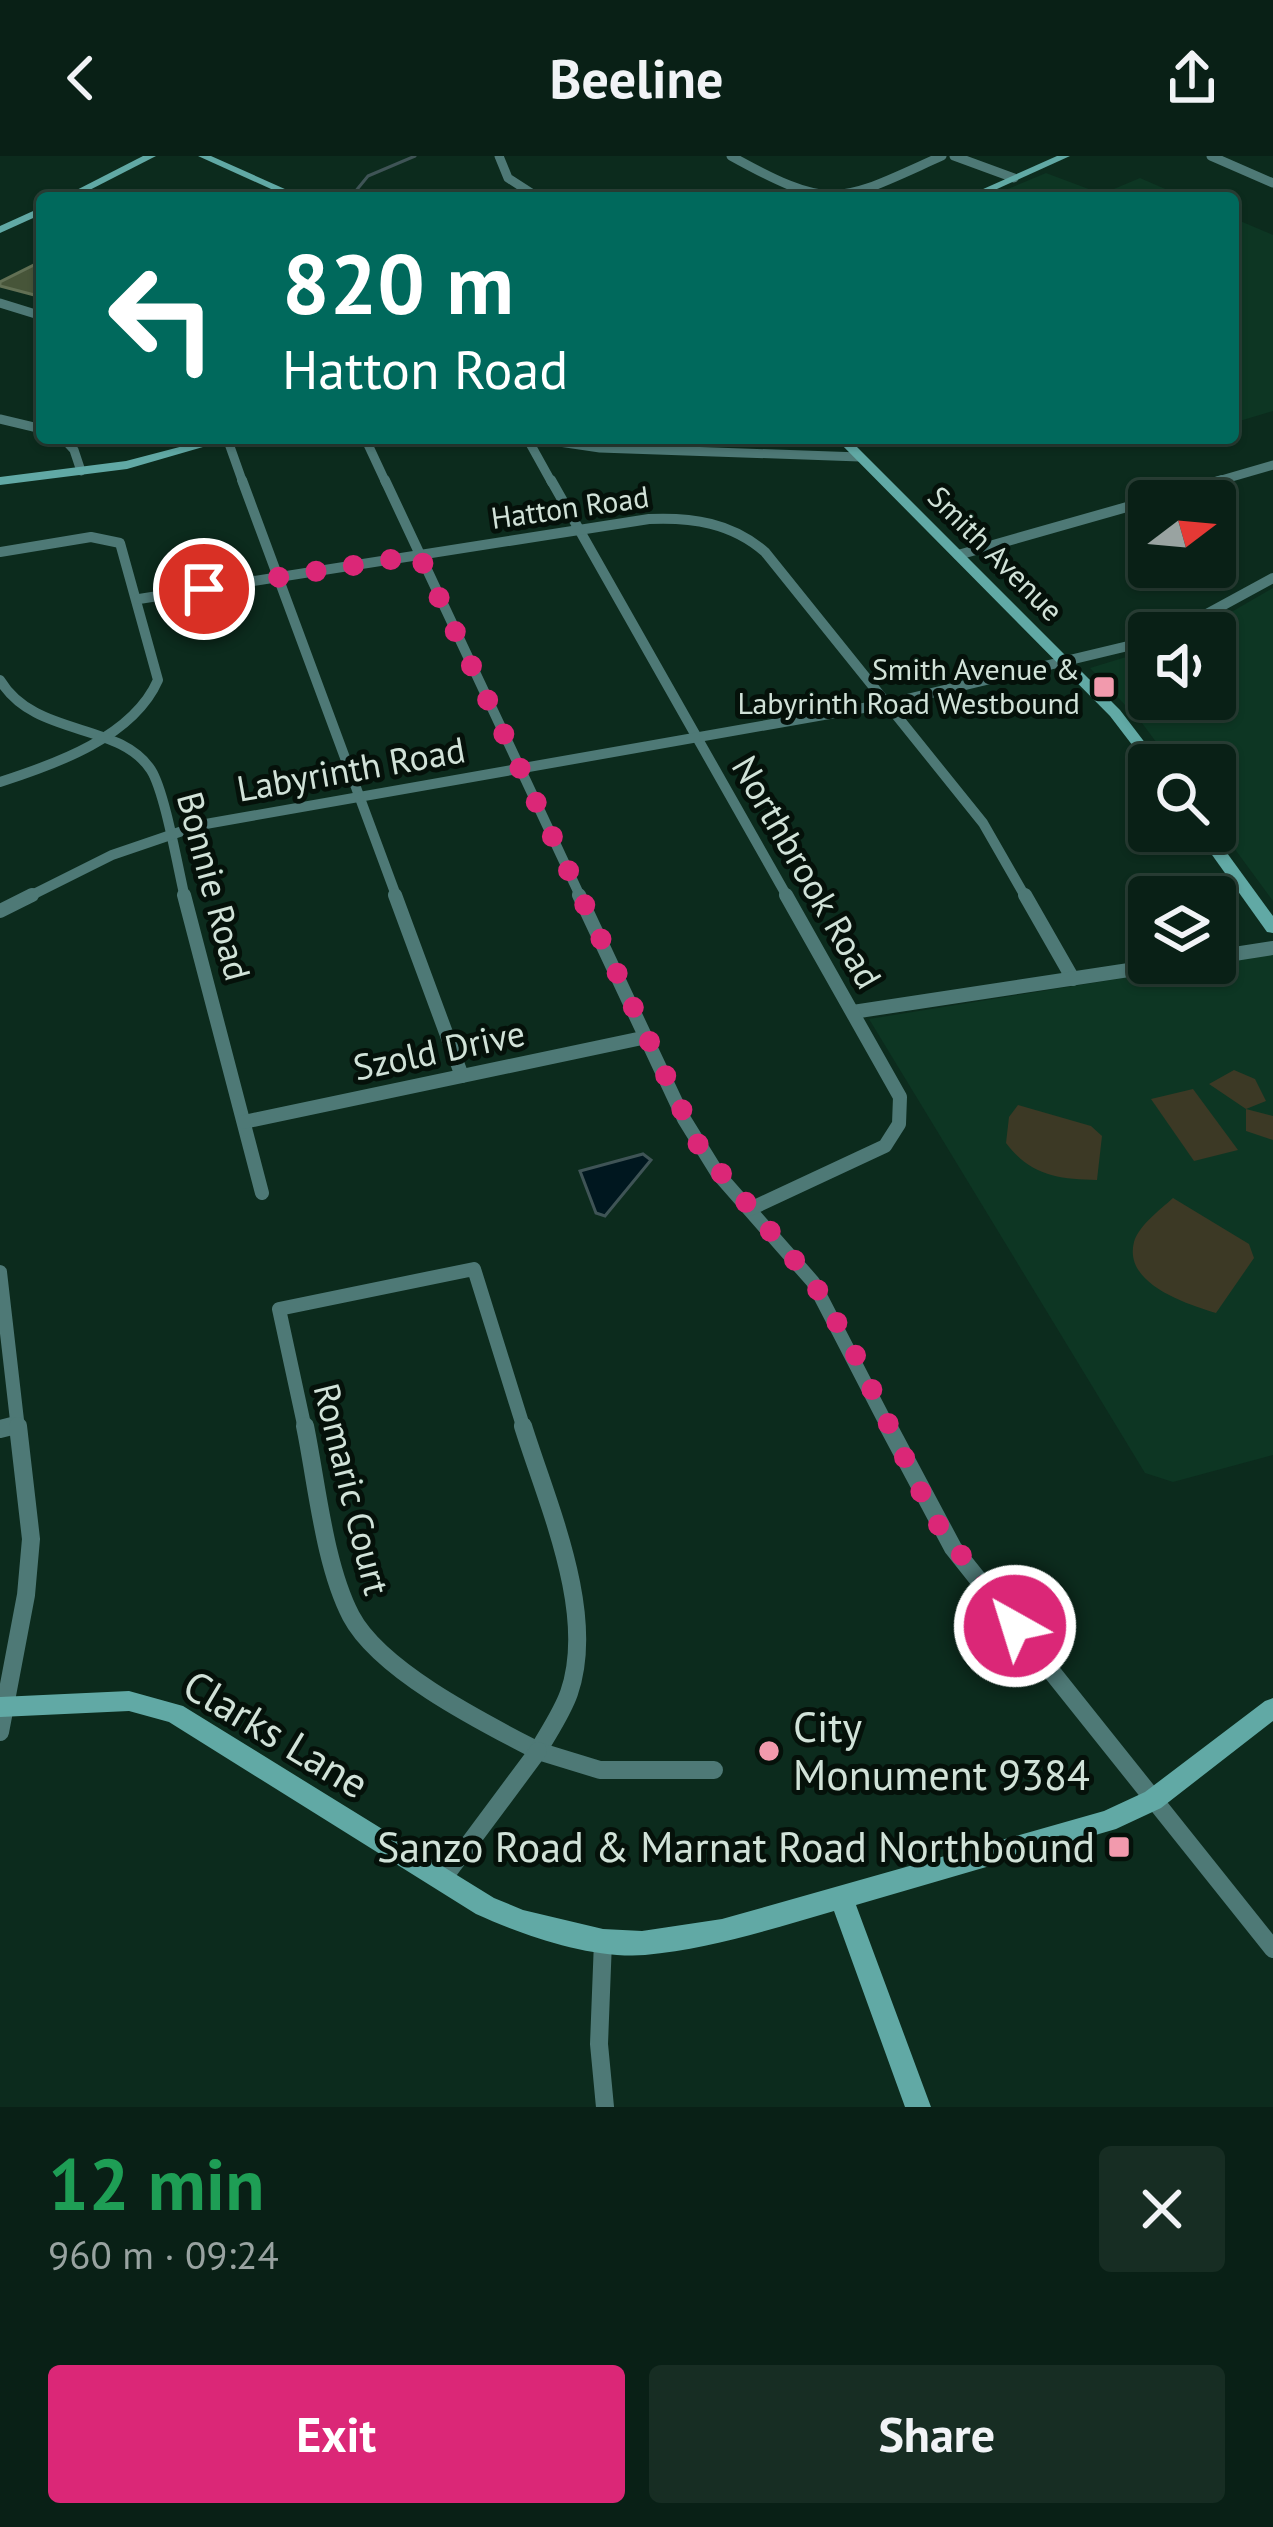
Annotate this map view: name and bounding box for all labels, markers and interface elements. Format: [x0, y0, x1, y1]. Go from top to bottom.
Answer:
text: Beeline [550, 43, 723, 113]
icon: back [48, 45, 114, 111]
icon: share [1159, 45, 1225, 111]
text: 820 m [282, 228, 514, 337]
icon: left [84, 240, 240, 396]
text: Hatton Road [282, 334, 568, 404]
street label: Hatton Road [488, 476, 651, 537]
street label: Smith Avenue [920, 477, 1072, 629]
north arrow [1128, 480, 1236, 588]
map controls [1128, 480, 1236, 984]
pin [153, 538, 255, 640]
icon: arrive [171, 556, 237, 622]
button: sound [1128, 612, 1236, 720]
place label: Smith Avenue & Labyrinth Road Westbound [738, 649, 1080, 722]
marker: Smith Avenue & Labyrinth Road Westbound [1091, 674, 1117, 700]
street label: Labyrinth Road [233, 725, 469, 812]
button: search [1128, 744, 1236, 852]
street label: Northbrook Road [722, 747, 893, 997]
street label: Bonnie Road [167, 786, 262, 985]
button: layers [1128, 876, 1236, 984]
street label: Szold Drive [349, 1008, 529, 1091]
street label: Romaric Court [303, 1378, 401, 1600]
position arrow [952, 1563, 1078, 1689]
street label: Clarks Lane [174, 1657, 379, 1810]
place label: City Monument 9384 [793, 1699, 1090, 1802]
marker: City Monument 9384 [756, 1738, 782, 1764]
place label: Sanzo Road & Marnat Road Northbound [377, 1819, 1095, 1874]
marker: Sanzo Road & Marnat Road Northbound [1106, 1834, 1132, 1860]
text: 12 min [48, 2137, 264, 2230]
button: close [1099, 2146, 1225, 2272]
text: 960 m · 09:24 [48, 2229, 279, 2280]
button: Exit [48, 2365, 625, 2503]
button: Share [649, 2365, 1225, 2503]

